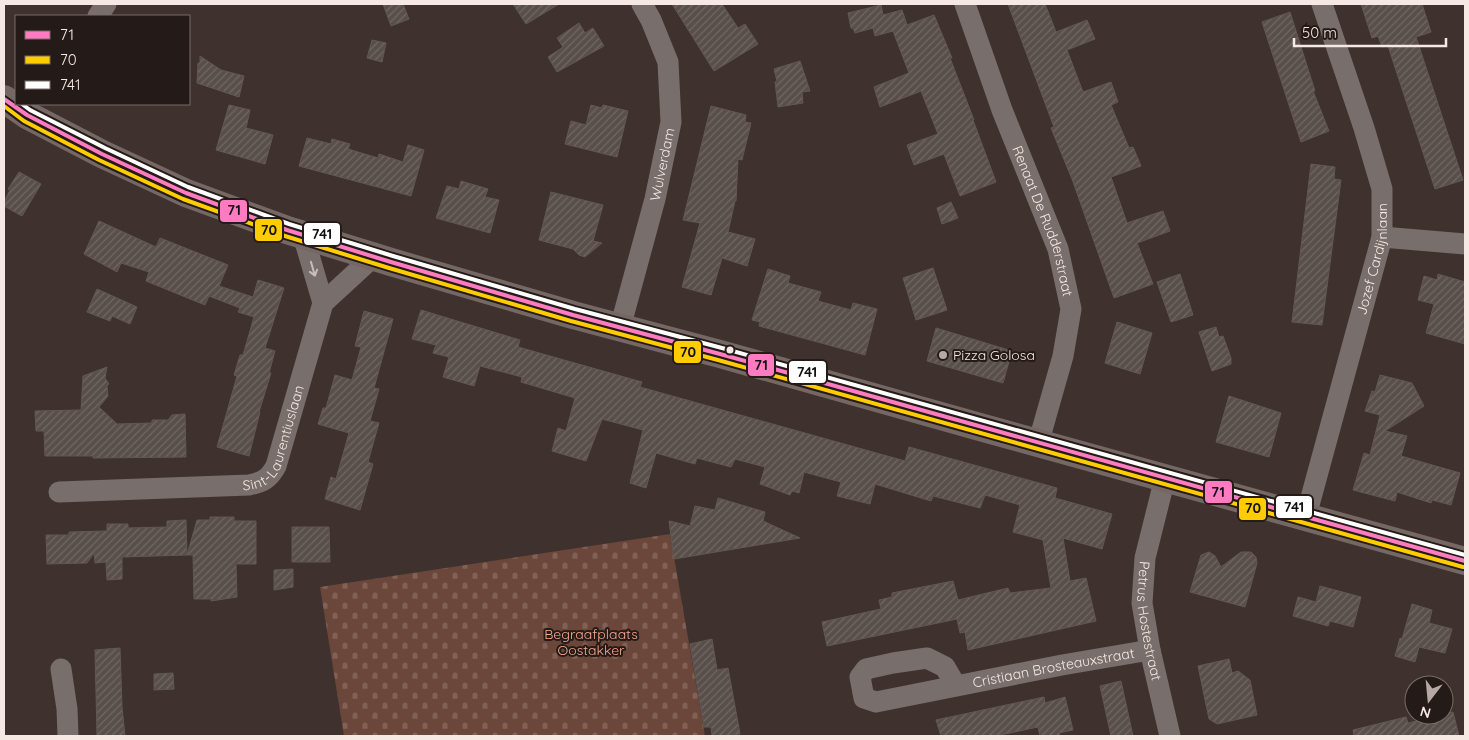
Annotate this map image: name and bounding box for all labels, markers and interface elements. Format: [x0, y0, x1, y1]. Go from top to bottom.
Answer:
legend [15, 15, 190, 105]
scale bar [1294, 15, 1446, 47]
text: 50 m [1302, 23, 1337, 42]
text: 71 [60, 25, 74, 44]
text: 70 [60, 50, 77, 69]
text: 741 [60, 75, 80, 94]
street label: Wulverdam [646, 126, 679, 203]
street label: Renaat De Rudderstraat [1008, 143, 1077, 298]
line badge: 71 [219, 199, 248, 223]
text: 71 [227, 201, 241, 219]
street label: Jozef Cardijnlaan [1352, 203, 1391, 317]
line badge: 70 [254, 218, 283, 242]
text: 70 [261, 221, 278, 239]
line badge: 741 [303, 222, 341, 246]
text: 741 [312, 225, 332, 243]
one-way arrow [309, 261, 319, 277]
line badge: 70 [673, 340, 702, 364]
text: 70 [680, 343, 697, 361]
unlabelled marker [725, 345, 735, 355]
place label: Pizza Golosa [953, 346, 1035, 364]
marker: Pizza Golosa [937, 349, 949, 361]
line badge: 71 [747, 353, 775, 377]
text: 71 [754, 356, 768, 374]
line badge: 741 [788, 360, 827, 384]
text: 741 [797, 363, 817, 381]
street label: Sint-Laurentiuslaan [242, 383, 308, 494]
line badge: 71 [1204, 480, 1233, 504]
text: 71 [1211, 483, 1225, 501]
line badge: 741 [1275, 495, 1313, 519]
line badge: 70 [1238, 497, 1267, 521]
text: 741 [1284, 498, 1304, 516]
text: 70 [1245, 499, 1262, 517]
street label: Petrus Hostestraat [1133, 561, 1166, 683]
park label: Begraafplaats Oostakker [544, 625, 638, 659]
street label: Cristiaan Brosteauxstraat [971, 644, 1136, 692]
north arrow [1404, 675, 1454, 725]
text: N [1418, 702, 1433, 723]

